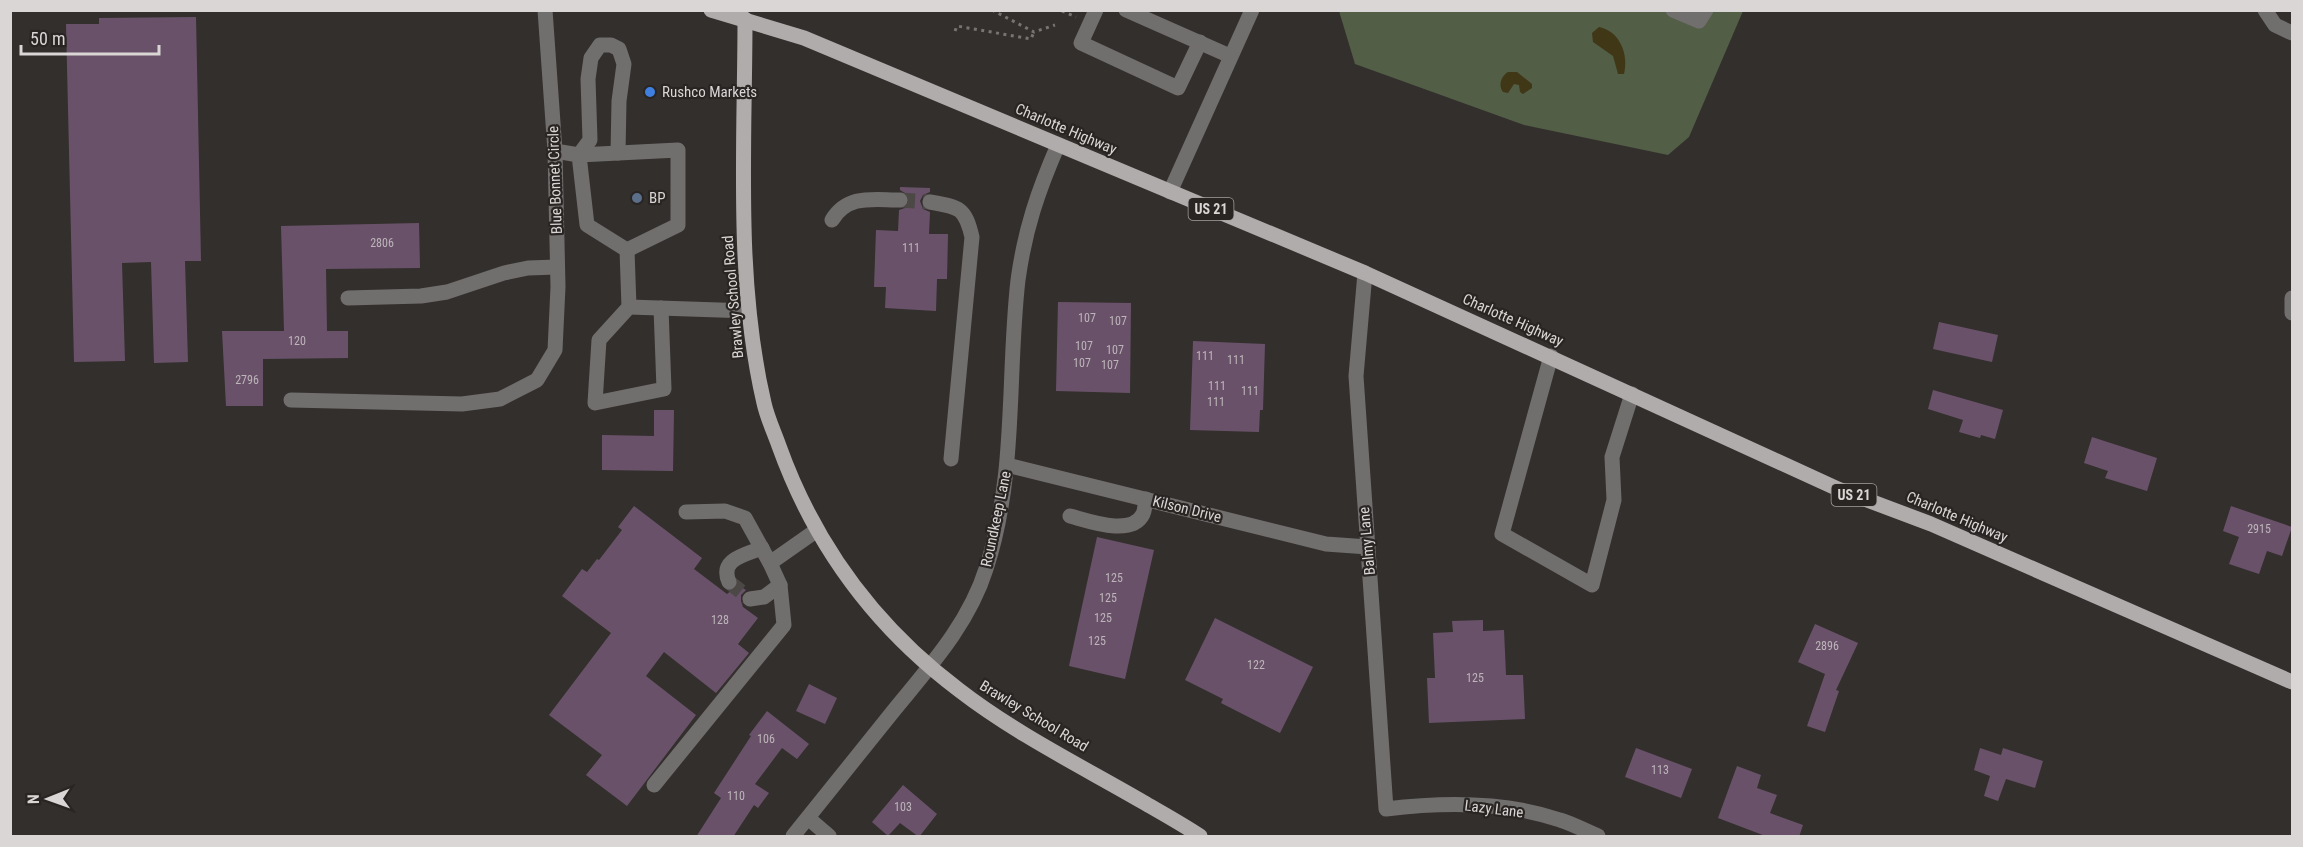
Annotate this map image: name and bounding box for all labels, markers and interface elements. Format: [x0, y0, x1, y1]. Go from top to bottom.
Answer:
scale bar [21, 18, 159, 56]
text: 50 m [30, 28, 65, 49]
place label: Rushco Markets [662, 83, 757, 101]
marker: Rushco Markets [643, 85, 657, 99]
street label: Charlotte Highway [1013, 100, 1119, 158]
street label: Blue Bonnet Circle [544, 126, 566, 234]
place label: BP [649, 189, 666, 207]
marker: BP [630, 191, 644, 205]
road number: US 21 [1188, 198, 1234, 220]
street label: Brawley School Road [719, 235, 747, 359]
house number: 2806 [370, 236, 394, 250]
house number: 111 [902, 241, 920, 255]
street label: Charlotte Highway [1460, 290, 1566, 350]
house number: 107 [1078, 311, 1096, 325]
house number: 107 [1109, 314, 1127, 328]
house number: 120 [288, 334, 306, 348]
house number: 107 [1075, 339, 1093, 353]
house number: 107 [1106, 343, 1124, 357]
house number: 111 [1196, 349, 1214, 363]
house number: 111 [1227, 353, 1245, 367]
house number: 107 [1073, 356, 1091, 370]
house number: 107 [1101, 358, 1119, 372]
house number: 2796 [235, 373, 259, 387]
house number: 111 [1208, 379, 1226, 393]
house number: 111 [1241, 384, 1259, 398]
house number: 111 [1207, 395, 1225, 409]
street label: Roundkeep Lane [977, 469, 1015, 569]
road number: US 21 [1832, 484, 1876, 506]
street label: Charlotte Highway [1904, 488, 2010, 546]
street label: Kilson Drive [1151, 492, 1223, 526]
street label: Balmy Lane [1355, 506, 1379, 576]
house number: 2915 [2247, 522, 2271, 536]
house number: 125 [1105, 571, 1123, 585]
house number: 125 [1099, 591, 1117, 605]
house number: 125 [1094, 611, 1112, 625]
house number: 128 [711, 613, 729, 627]
house number: 125 [1088, 634, 1106, 648]
house number: 2896 [1815, 639, 1839, 653]
house number: 122 [1247, 658, 1265, 672]
house number: 125 [1466, 671, 1484, 685]
street label: Brawley School Road [976, 676, 1092, 756]
house number: 106 [757, 732, 775, 746]
house number: 113 [1651, 763, 1669, 777]
north arrow [18, 769, 78, 829]
house number: 110 [727, 789, 745, 803]
text: N [24, 794, 43, 804]
street label: Lazy Lane [1464, 796, 1524, 822]
house number: 103 [894, 800, 912, 814]

